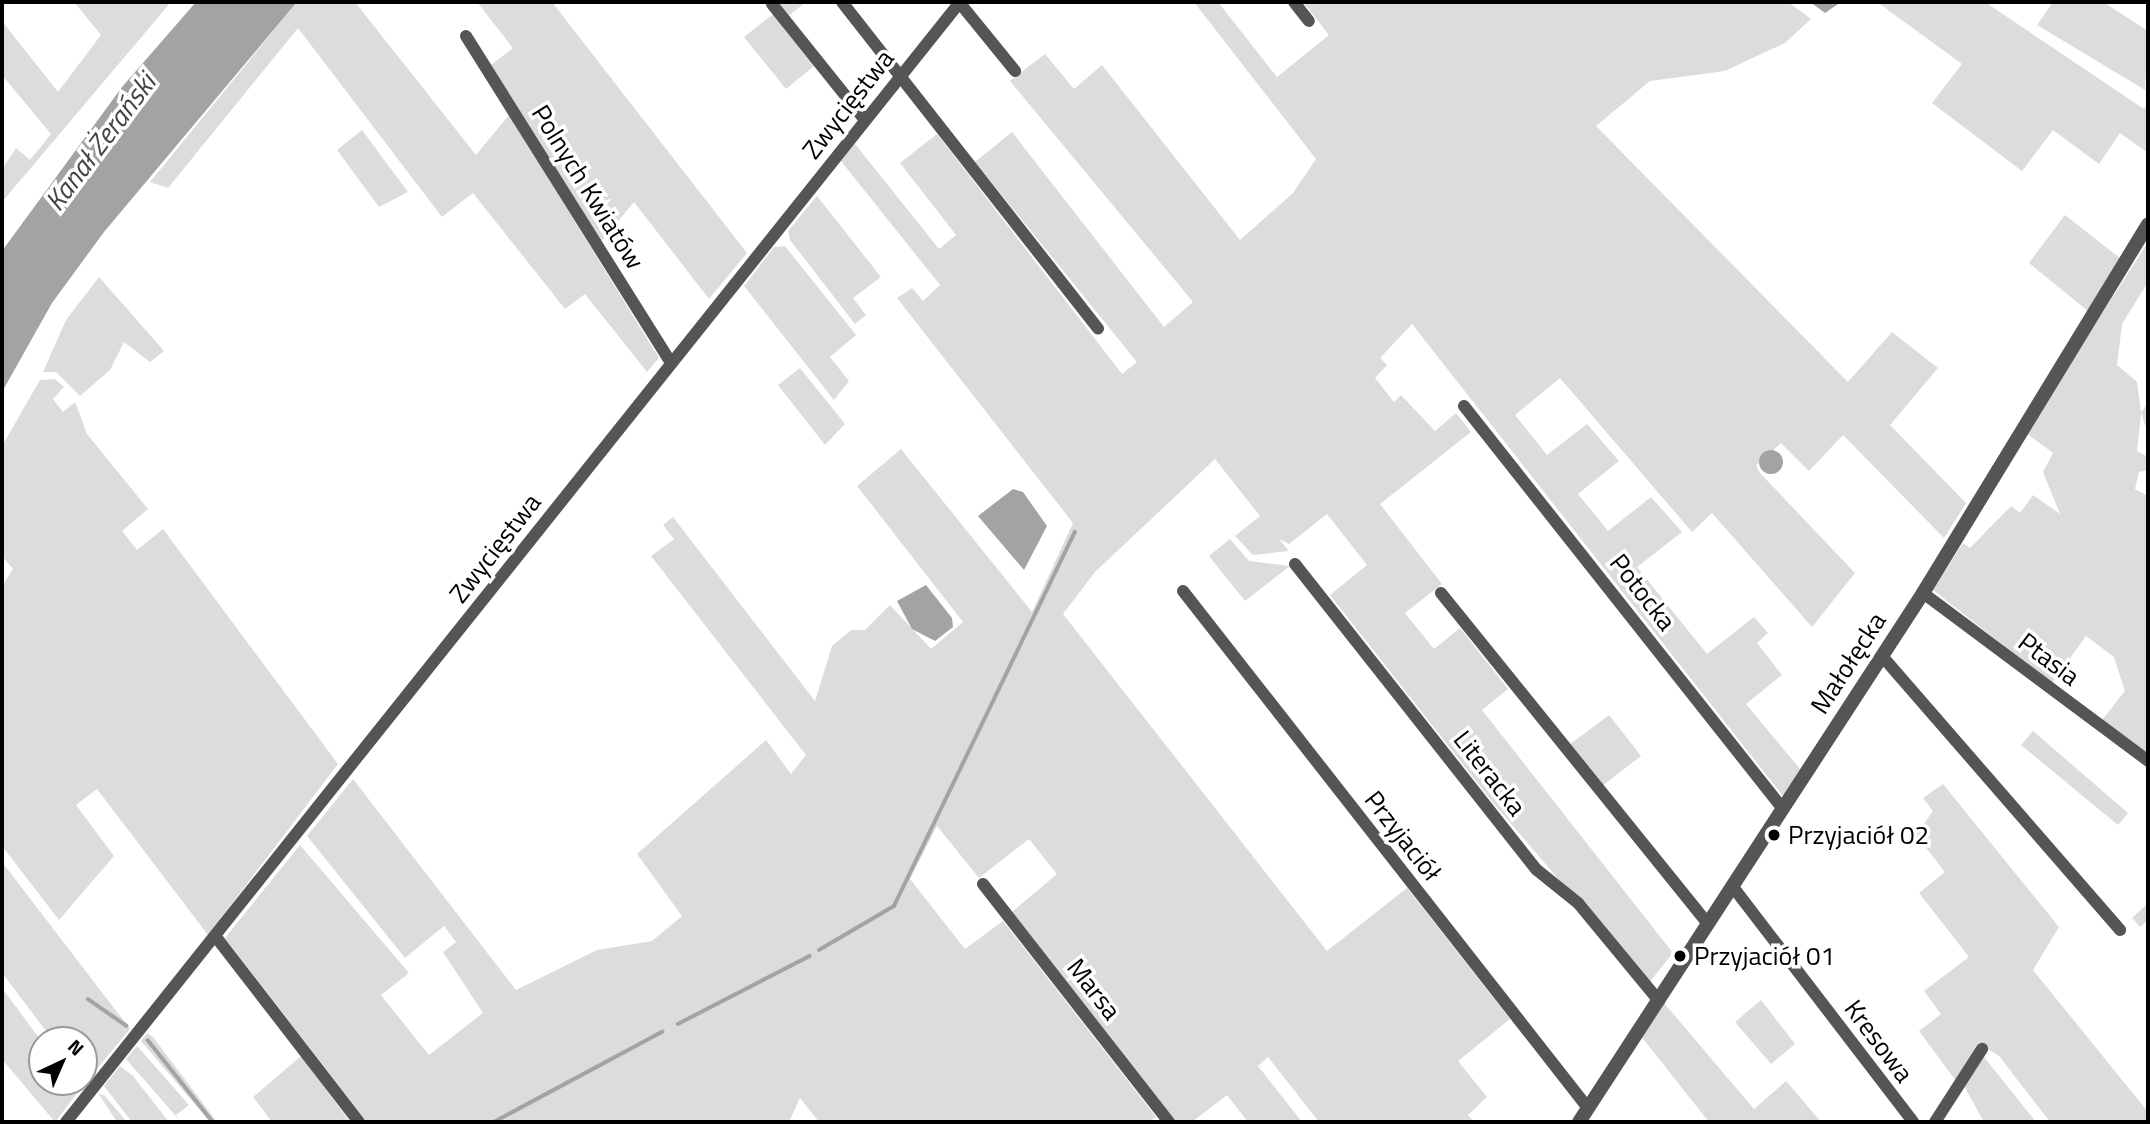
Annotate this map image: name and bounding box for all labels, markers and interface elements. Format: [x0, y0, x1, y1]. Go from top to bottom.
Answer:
street label: Zwycięstwa [796, 43, 900, 165]
water label: Kanał Żerański [38, 67, 162, 217]
street label: Polnych Kwiatów [525, 99, 651, 275]
street label: Zwycięstwa [443, 487, 547, 609]
street label: Potocka [1603, 548, 1683, 636]
street label: Małołęcka [1804, 606, 1892, 720]
street label: Ptasia [2012, 626, 2086, 692]
street label: Literacka [1447, 724, 1533, 822]
street label: Przyjaciół [1358, 784, 1448, 888]
place label: Przyjaciół 02 [1788, 819, 1929, 851]
marker: Przyjaciół 02 [1766, 827, 1782, 843]
place label: Przyjaciół 01 [1694, 940, 1835, 972]
marker: Przyjaciół 01 [1672, 948, 1688, 964]
street label: Marsa [1060, 952, 1128, 1026]
street label: Kresowa [1838, 994, 1920, 1088]
north arrow [28, 1026, 98, 1096]
text: N [62, 1032, 91, 1062]

